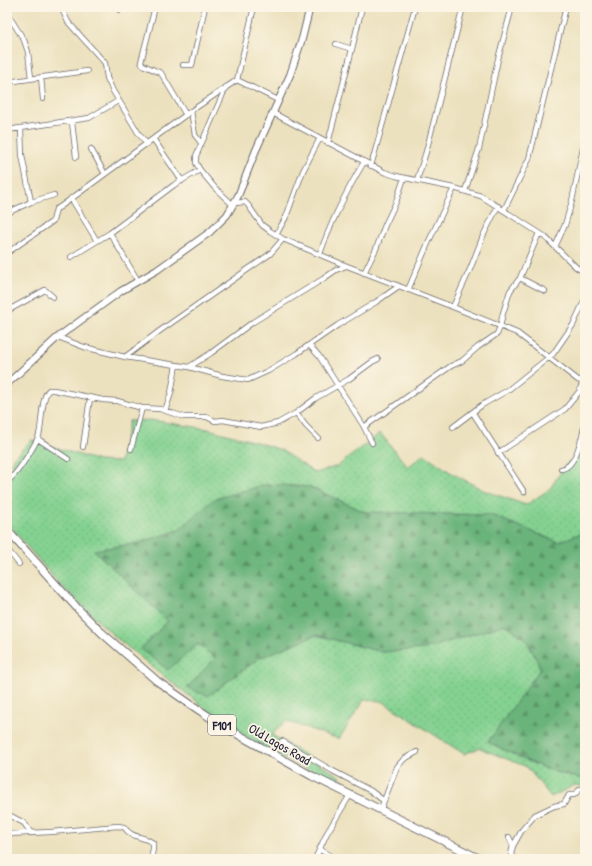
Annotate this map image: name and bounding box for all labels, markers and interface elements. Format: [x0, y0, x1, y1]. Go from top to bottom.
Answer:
road number: F101 [208, 715, 236, 735]
street label: Old Lagos Road [246, 719, 314, 769]

